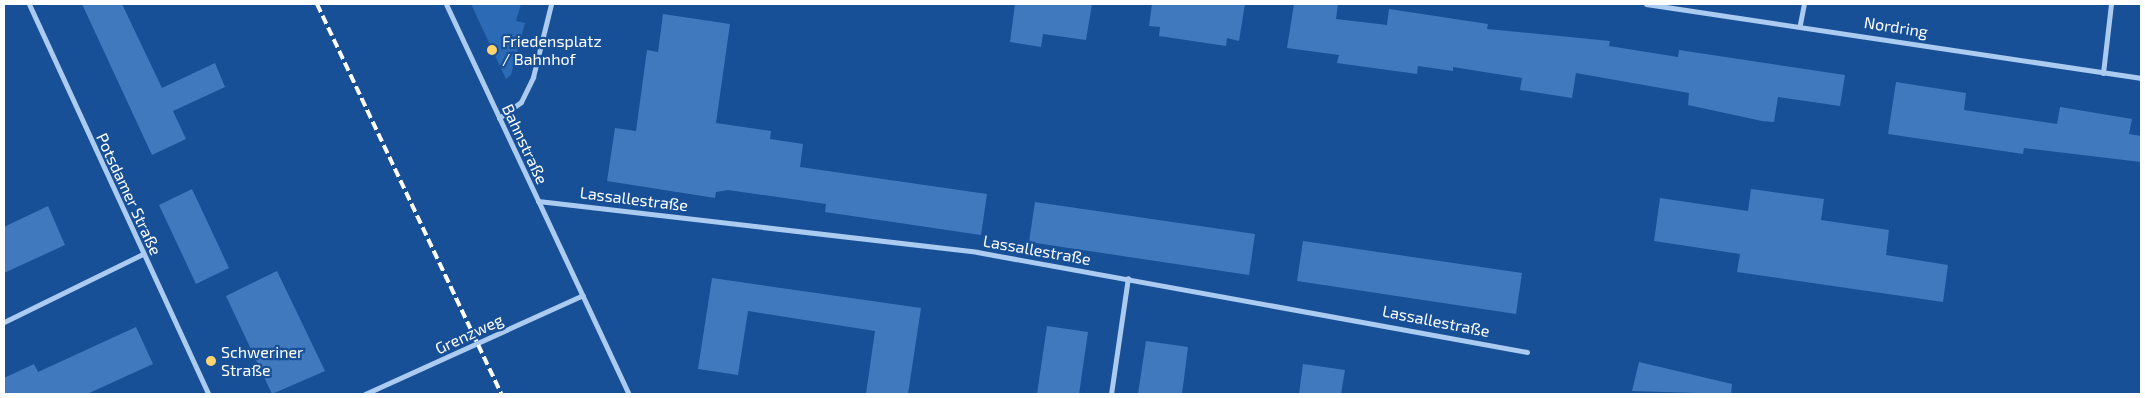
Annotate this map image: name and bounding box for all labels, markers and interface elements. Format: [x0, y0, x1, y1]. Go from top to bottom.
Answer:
street label: Nordring [1863, 12, 1929, 42]
place label: Friedensplatz / Bahnhof [502, 31, 602, 69]
marker: Friedensplatz / Bahnhof [486, 44, 498, 56]
street label: Bahnstraße [498, 101, 552, 187]
street label: Potsdamer Straße [92, 130, 166, 258]
street label: Lassallestraße [579, 183, 689, 215]
street label: Lassallestraße [982, 231, 1092, 269]
street label: Lassallestraße [1381, 301, 1491, 341]
street label: Grenzweg [432, 310, 506, 358]
place label: Schweriner Straße [221, 342, 304, 380]
marker: Schweriner Straße [205, 355, 217, 367]

